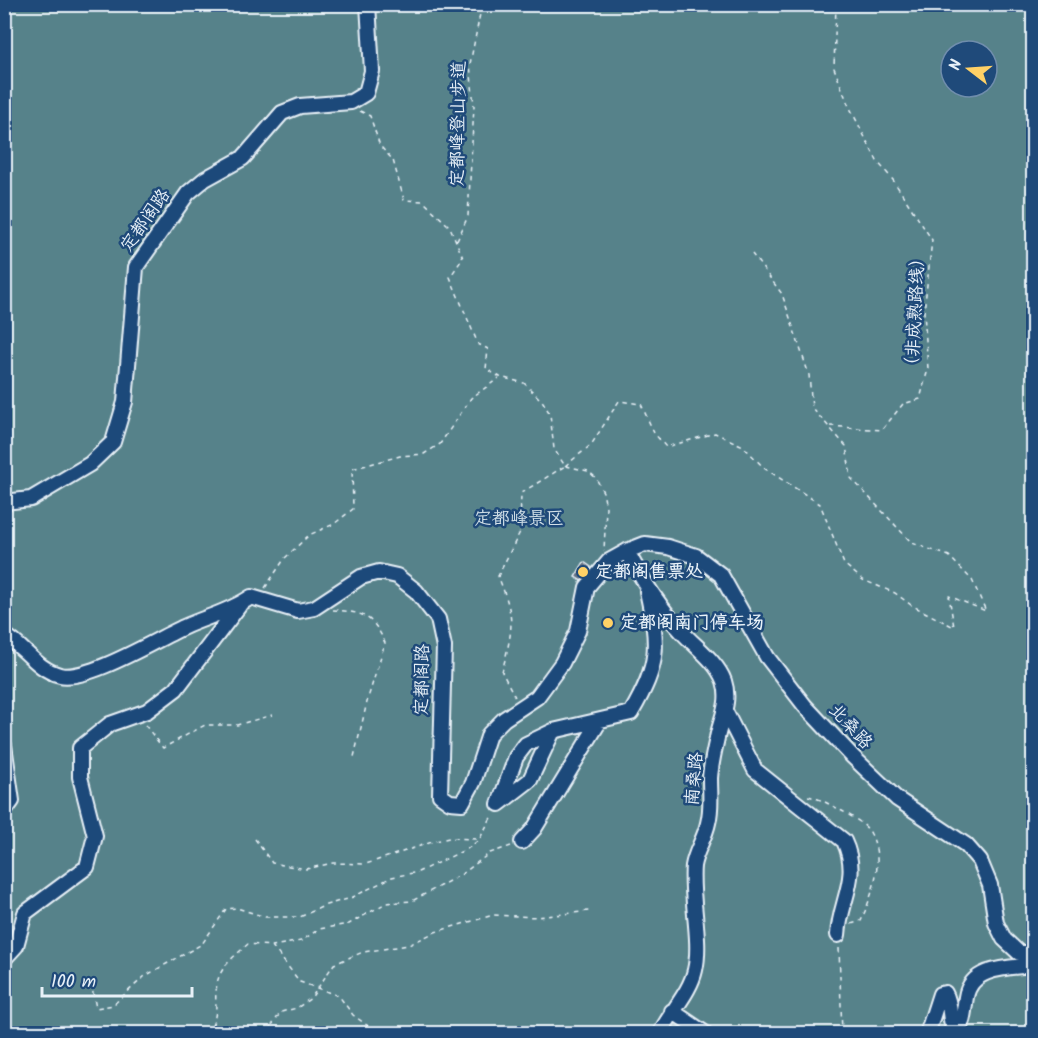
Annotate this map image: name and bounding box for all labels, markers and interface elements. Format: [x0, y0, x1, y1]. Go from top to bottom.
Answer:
north arrow [939, 39, 999, 99]
text: N [943, 57, 970, 74]
street label: 定都峰登山步道 [443, 61, 475, 187]
street label: 定都阁路 [113, 183, 179, 259]
street label: （非成熟路线） [898, 248, 934, 376]
park label: 定都峰景区 [474, 505, 564, 534]
place label: 定都阁售票处 [595, 558, 703, 587]
marker: 定都阁售票处 [576, 565, 590, 579]
place label: 定都阁南门停车场 [620, 609, 764, 638]
marker: 定都阁南门停车场 [601, 616, 615, 630]
street label: 定都阁路 [408, 644, 438, 716]
street label: 北桑路 [821, 697, 879, 757]
street label: 南桑路 [678, 751, 712, 807]
scale bar [42, 960, 192, 998]
text: 100 m [51, 968, 96, 997]

